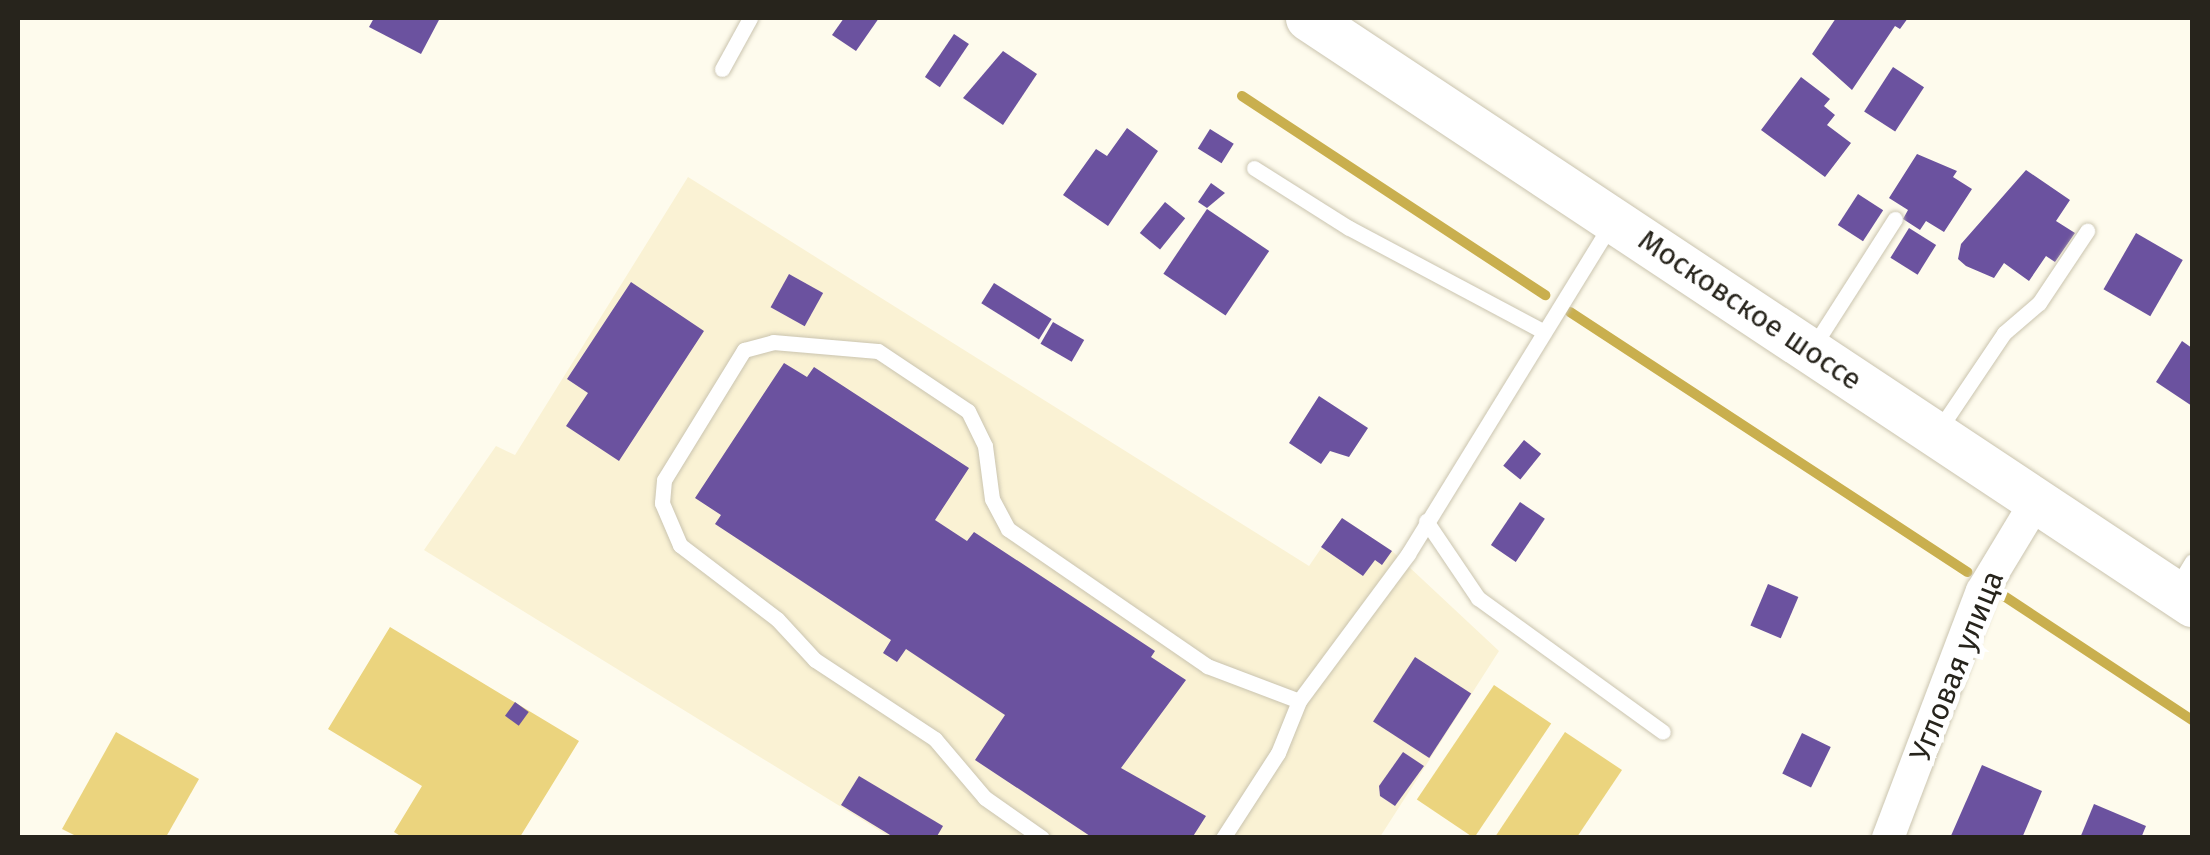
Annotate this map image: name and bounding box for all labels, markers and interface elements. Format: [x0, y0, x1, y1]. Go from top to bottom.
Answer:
street label: Московское шоссе [1632, 222, 1868, 398]
street label: Угловая улица [1902, 565, 2012, 767]

